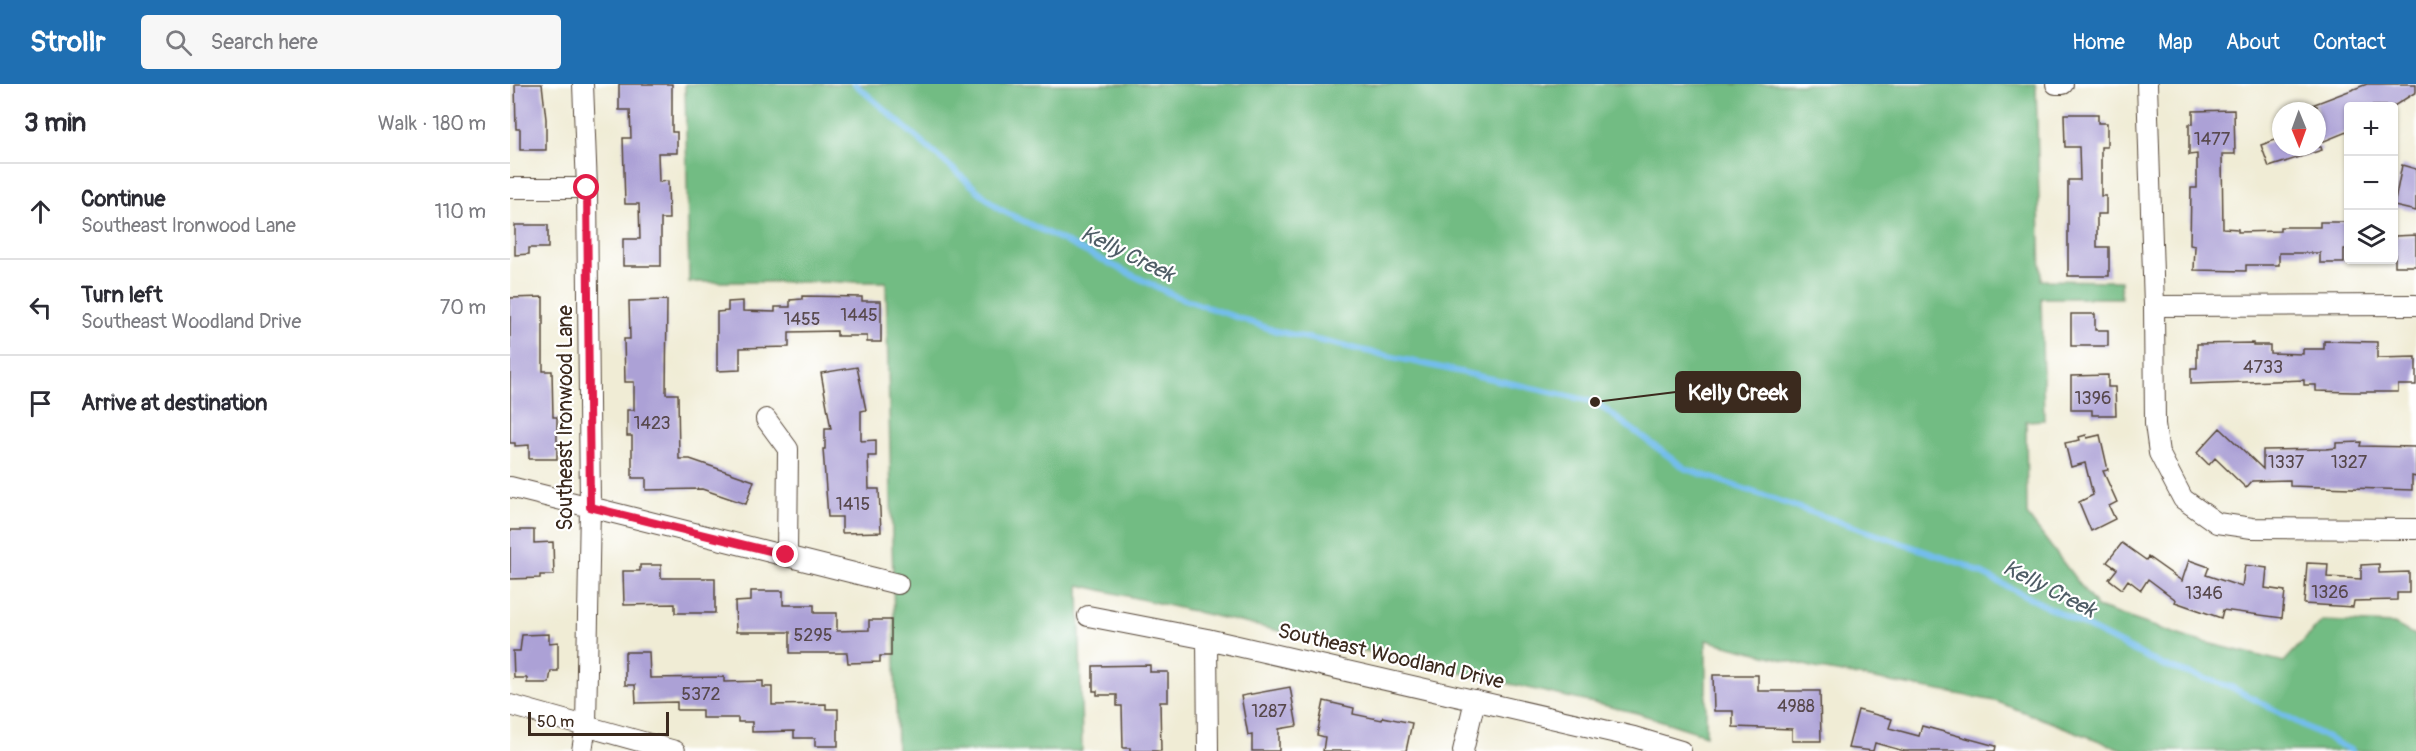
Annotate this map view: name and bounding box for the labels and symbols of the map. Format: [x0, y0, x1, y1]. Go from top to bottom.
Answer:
north arrow [2272, 102, 2326, 156]
house number: 1477 [2194, 128, 2231, 151]
route start [573, 174, 599, 200]
water label: Kelly Creek [1076, 219, 1181, 289]
house number: 1445 [840, 304, 878, 327]
street label: Southeast Ironwood Lane [552, 305, 579, 531]
house number: 1455 [784, 308, 821, 331]
house number: 4733 [2243, 356, 2283, 379]
callout: Kelly Creek [1676, 372, 1800, 412]
text: Kelly Creek [1688, 379, 1789, 407]
house number: 1396 [2075, 387, 2111, 410]
house number: 1423 [633, 412, 671, 435]
house number: 1337 [2268, 451, 2305, 474]
house number: 1327 [2331, 451, 2368, 474]
house number: 1415 [836, 493, 870, 516]
route end [772, 541, 798, 567]
water label: Kelly Creek [1998, 554, 2102, 625]
house number: 1326 [2311, 581, 2349, 604]
house number: 1346 [2185, 582, 2223, 605]
street label: Southeast Woodland Drive [1275, 617, 1507, 696]
house number: 5295 [794, 624, 832, 647]
house number: 5372 [681, 683, 721, 706]
house number: 4988 [1777, 695, 1815, 718]
house number: 1287 [1251, 700, 1287, 723]
scale bar [528, 709, 669, 736]

